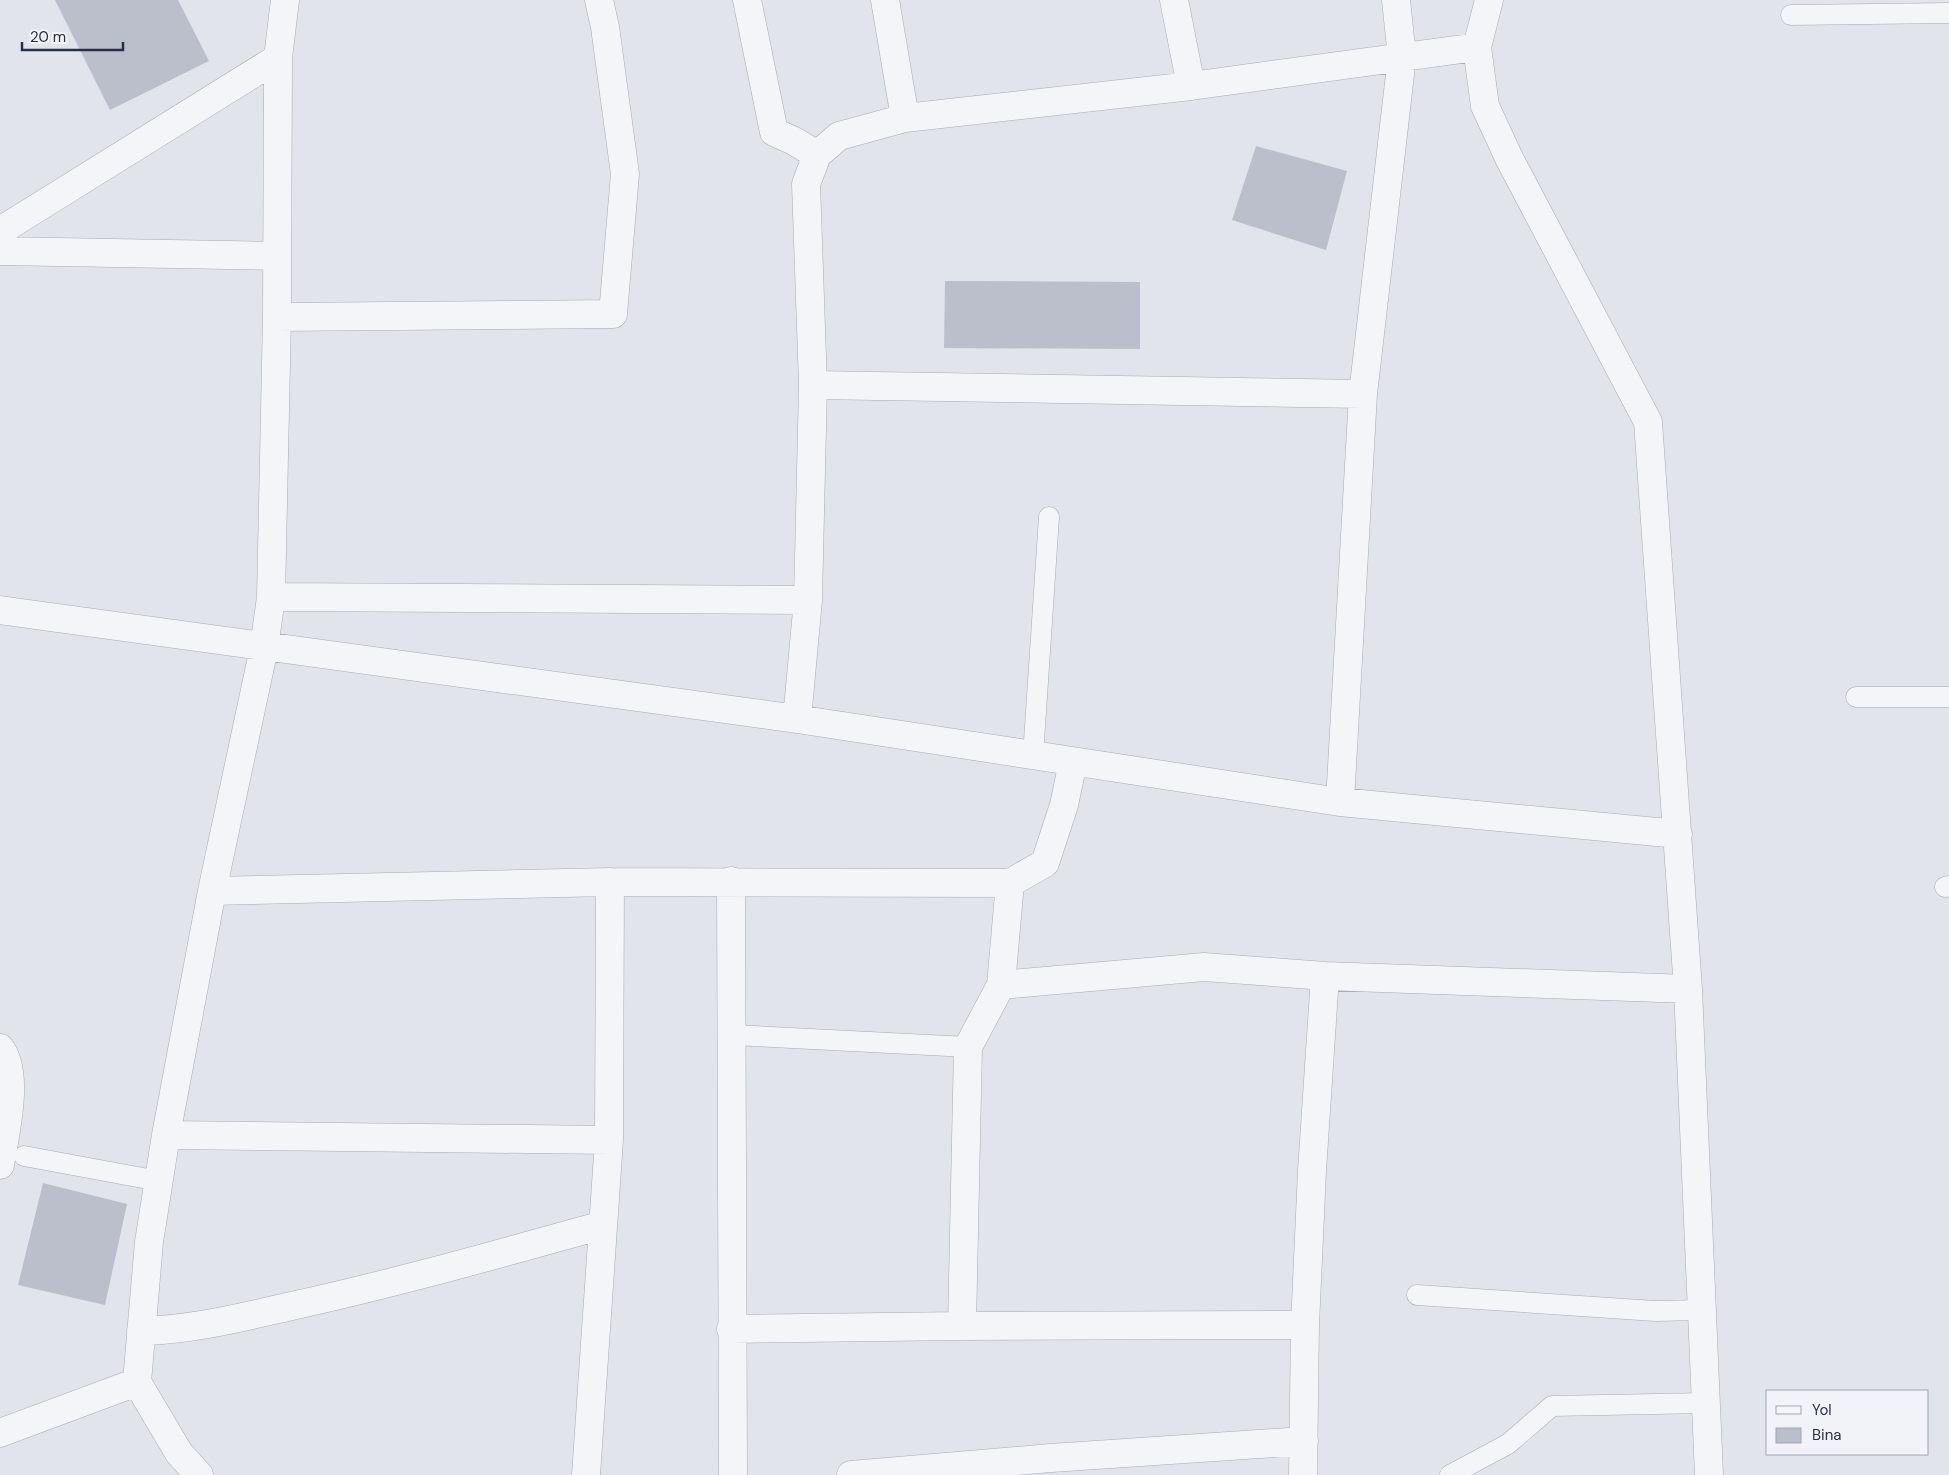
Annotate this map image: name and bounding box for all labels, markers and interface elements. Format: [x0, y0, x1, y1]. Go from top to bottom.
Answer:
scale bar [22, 20, 124, 52]
text: 20 m [30, 27, 66, 47]
legend [1766, 1390, 1929, 1455]
text: Yol [1812, 1400, 1832, 1420]
text: Bina [1812, 1425, 1841, 1445]

